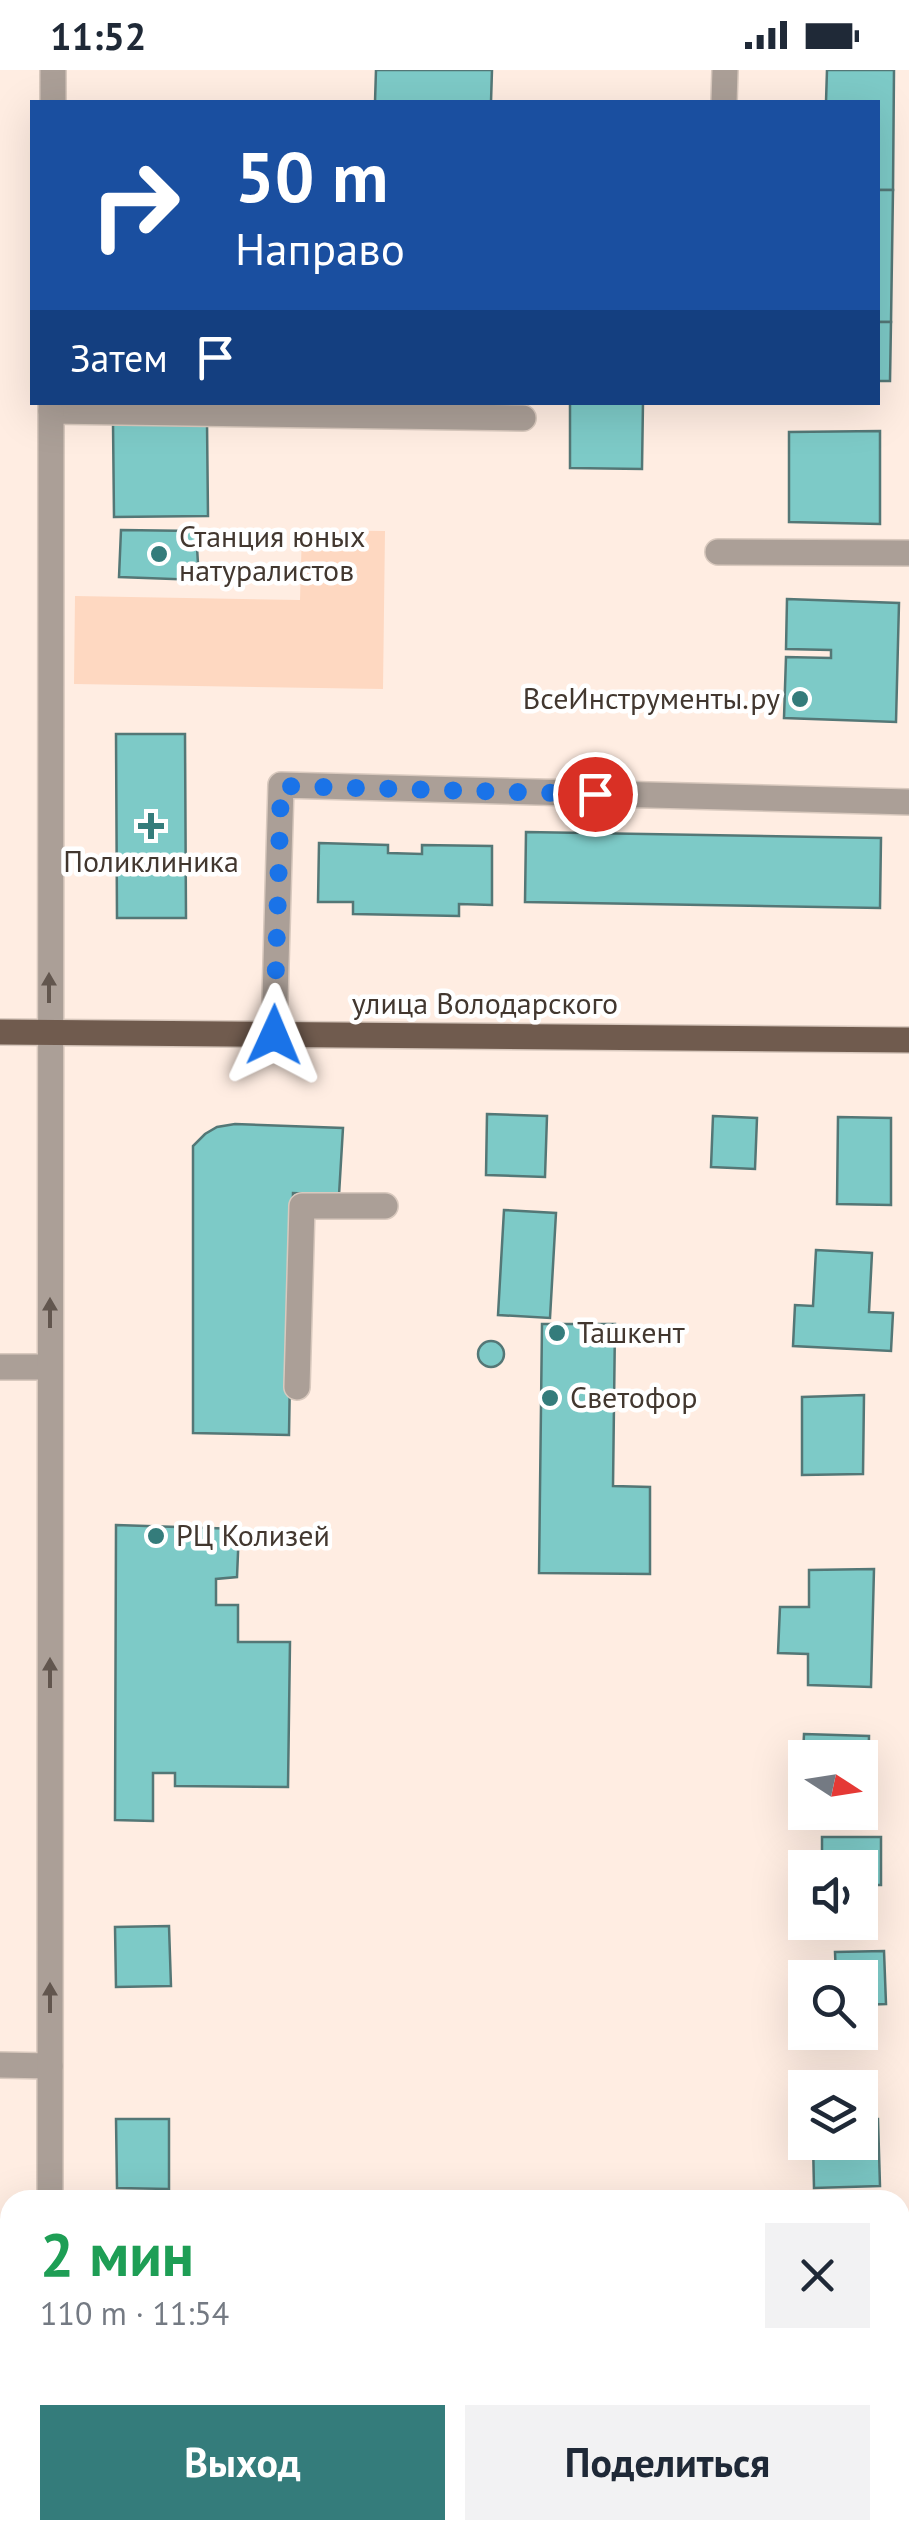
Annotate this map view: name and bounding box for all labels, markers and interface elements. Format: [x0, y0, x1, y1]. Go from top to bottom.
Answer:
text: 11:52 [50, 11, 146, 60]
text: 50 m [235, 131, 388, 221]
icon: right [70, 140, 200, 270]
text: Направо [235, 219, 405, 277]
icon: arrive [188, 330, 243, 385]
text: Затем [70, 333, 168, 382]
place label: Станция юных натуралистов [179, 516, 365, 589]
marker: Станция юных натуралистов [148, 543, 170, 565]
place label: ВсеИнструменты.ру [523, 678, 780, 717]
marker: ВсеИнструменты.ру [789, 688, 811, 710]
pin [553, 752, 638, 837]
icon: arrive [568, 767, 623, 822]
marker: Поликлиника [138, 813, 164, 839]
place label: Поликлиника [63, 841, 239, 880]
one-way arrow [41, 971, 57, 1003]
position arrow [222, 983, 326, 1087]
street label: улица Володарского [352, 983, 618, 1022]
one-way arrow [42, 1296, 58, 1328]
place label: Ташкент [577, 1312, 685, 1351]
marker: Ташкент [546, 1322, 568, 1344]
place label: Светофор [570, 1377, 698, 1416]
marker: Светофор [539, 1387, 561, 1409]
place label: РЦ Колизей [176, 1515, 330, 1554]
marker: РЦ Колизей [145, 1525, 167, 1547]
one-way arrow [42, 1656, 58, 1688]
north arrow [788, 1740, 878, 1830]
map controls [788, 1740, 878, 2160]
button: sound [788, 1850, 878, 1940]
button: search [788, 1960, 878, 2050]
one-way arrow [42, 1981, 58, 2013]
button: layers [788, 2070, 878, 2160]
text: 2 мин [40, 2215, 194, 2293]
button: close [765, 2223, 870, 2328]
text: 110 m · 11:54 [40, 2292, 229, 2334]
button: Выход [40, 2405, 445, 2520]
button: Поделиться [465, 2405, 870, 2520]

